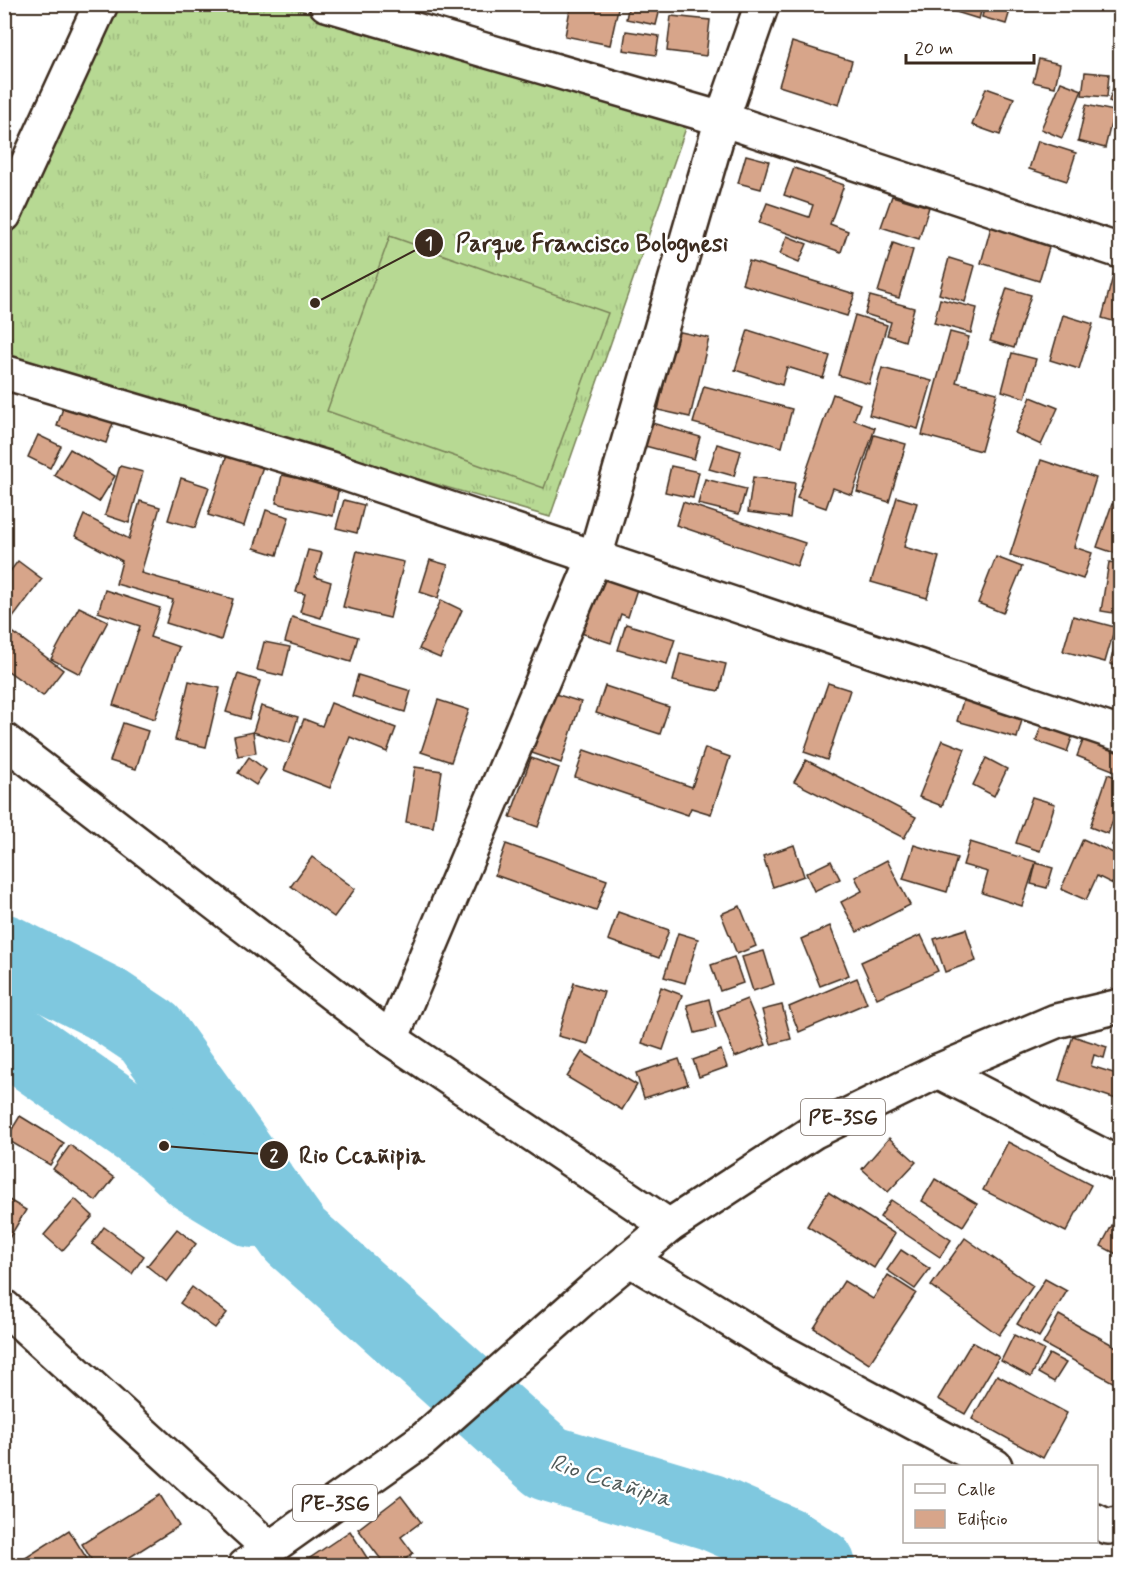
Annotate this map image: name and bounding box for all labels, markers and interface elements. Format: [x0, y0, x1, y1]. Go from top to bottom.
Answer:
scale bar [906, 27, 1034, 65]
text: 20 m [915, 37, 953, 61]
callout: Parque Francisco Bolognesi [414, 222, 741, 264]
text: Parque Francisco Bolognesi [456, 229, 729, 263]
text: 1 [425, 232, 433, 256]
road number: PE-3SG [801, 1099, 885, 1135]
callout: Rio Ccañipia [259, 1134, 436, 1176]
text: Rio Ccañipia [299, 1141, 425, 1172]
text: 2 [270, 1144, 279, 1168]
water label: Rio Ccañipia [546, 1447, 677, 1516]
legend [903, 1465, 1098, 1543]
text: Calle [957, 1478, 996, 1502]
road number: PE-3SG [293, 1485, 377, 1521]
text: Edificio [957, 1508, 1008, 1532]

